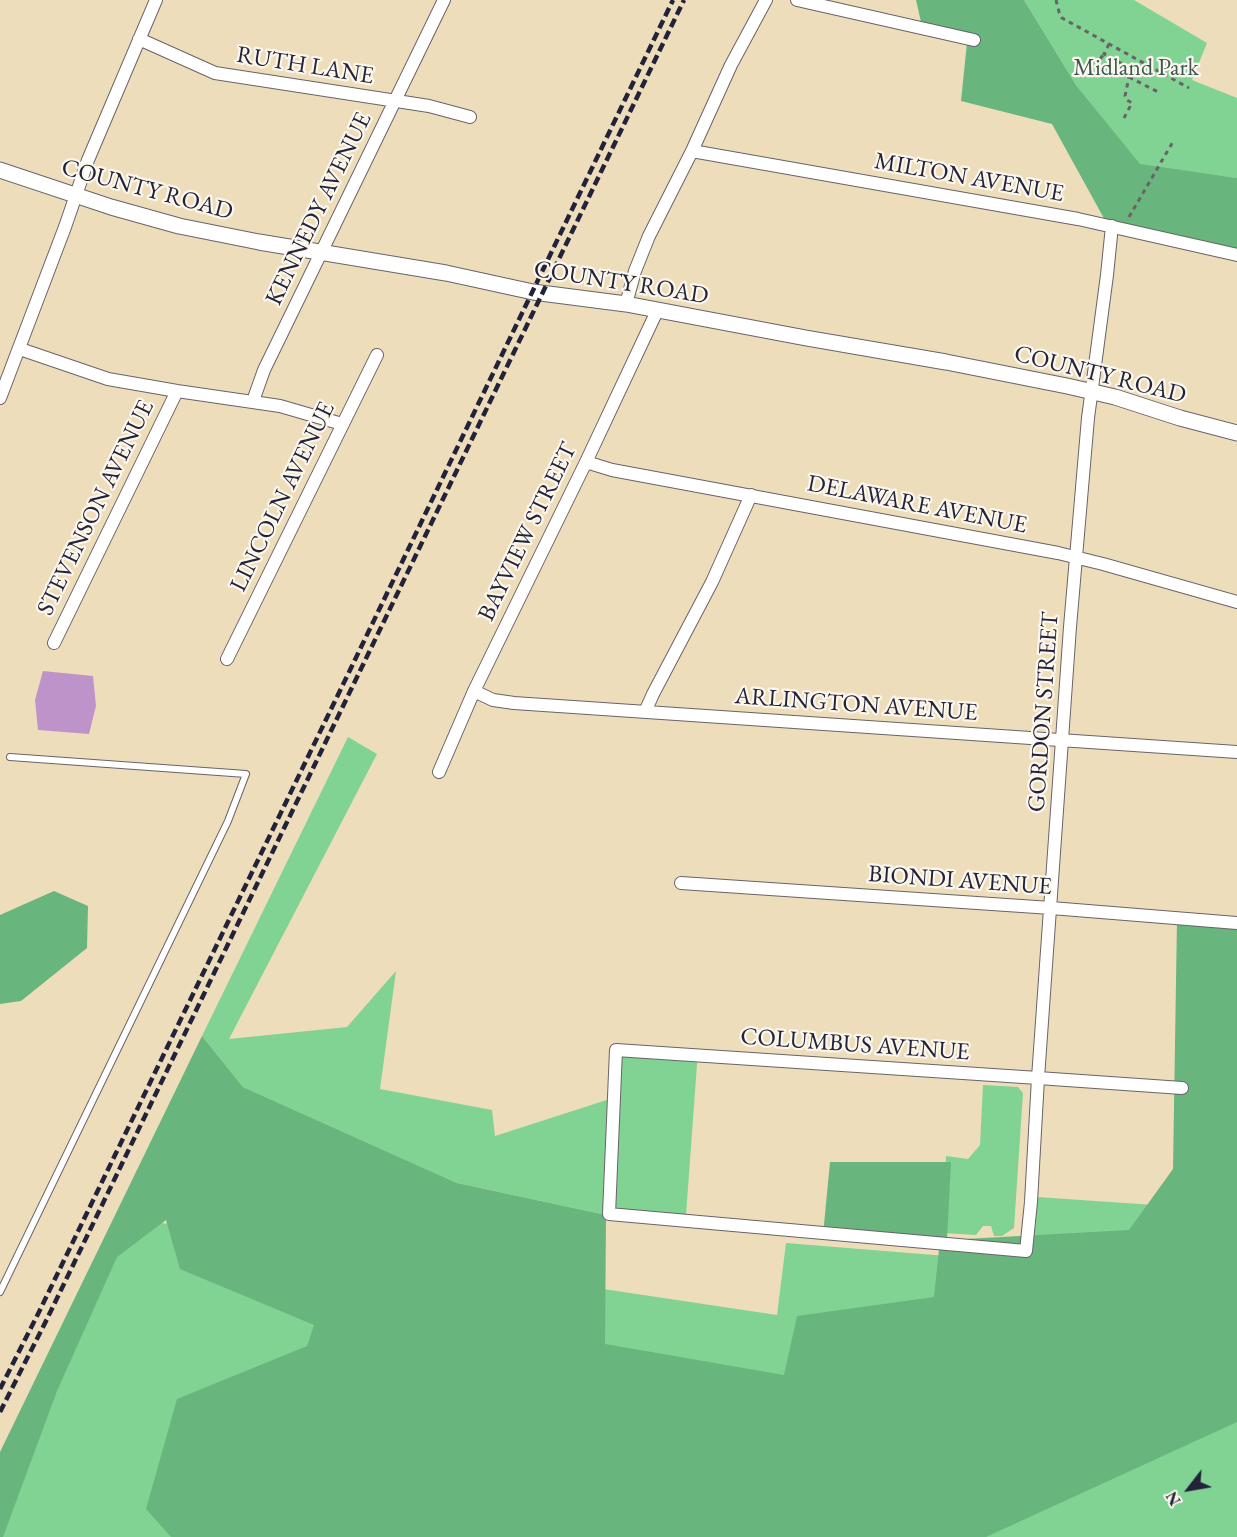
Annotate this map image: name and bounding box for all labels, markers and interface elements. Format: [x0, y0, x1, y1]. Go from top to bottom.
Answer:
street label: RUTH LANE [234, 41, 376, 91]
park label: Midland Park [1073, 54, 1199, 82]
street label: KENNEDY AVENUE [260, 108, 378, 310]
street label: MILTON AVENUE [872, 147, 1066, 209]
street label: COUNTY ROAD [58, 153, 236, 227]
street label: COUNTY ROAD [532, 255, 710, 311]
street label: COUNTY ROAD [1011, 340, 1189, 410]
street label: STEVENSON AVENUE [31, 396, 161, 620]
street label: LINCOLN AVENUE [225, 397, 341, 597]
street label: BAYVIEW STREET [472, 438, 584, 626]
street label: DELAWARE AVENUE [805, 470, 1029, 540]
street label: GORDON STREET [1023, 611, 1065, 813]
street label: ARLINGTON AVENUE [734, 682, 978, 728]
street label: BIONDI AVENUE [867, 860, 1053, 902]
street label: COLUMBUS AVENUE [739, 1023, 971, 1067]
north arrow [1159, 1459, 1219, 1519]
text: N [1161, 1488, 1185, 1509]

